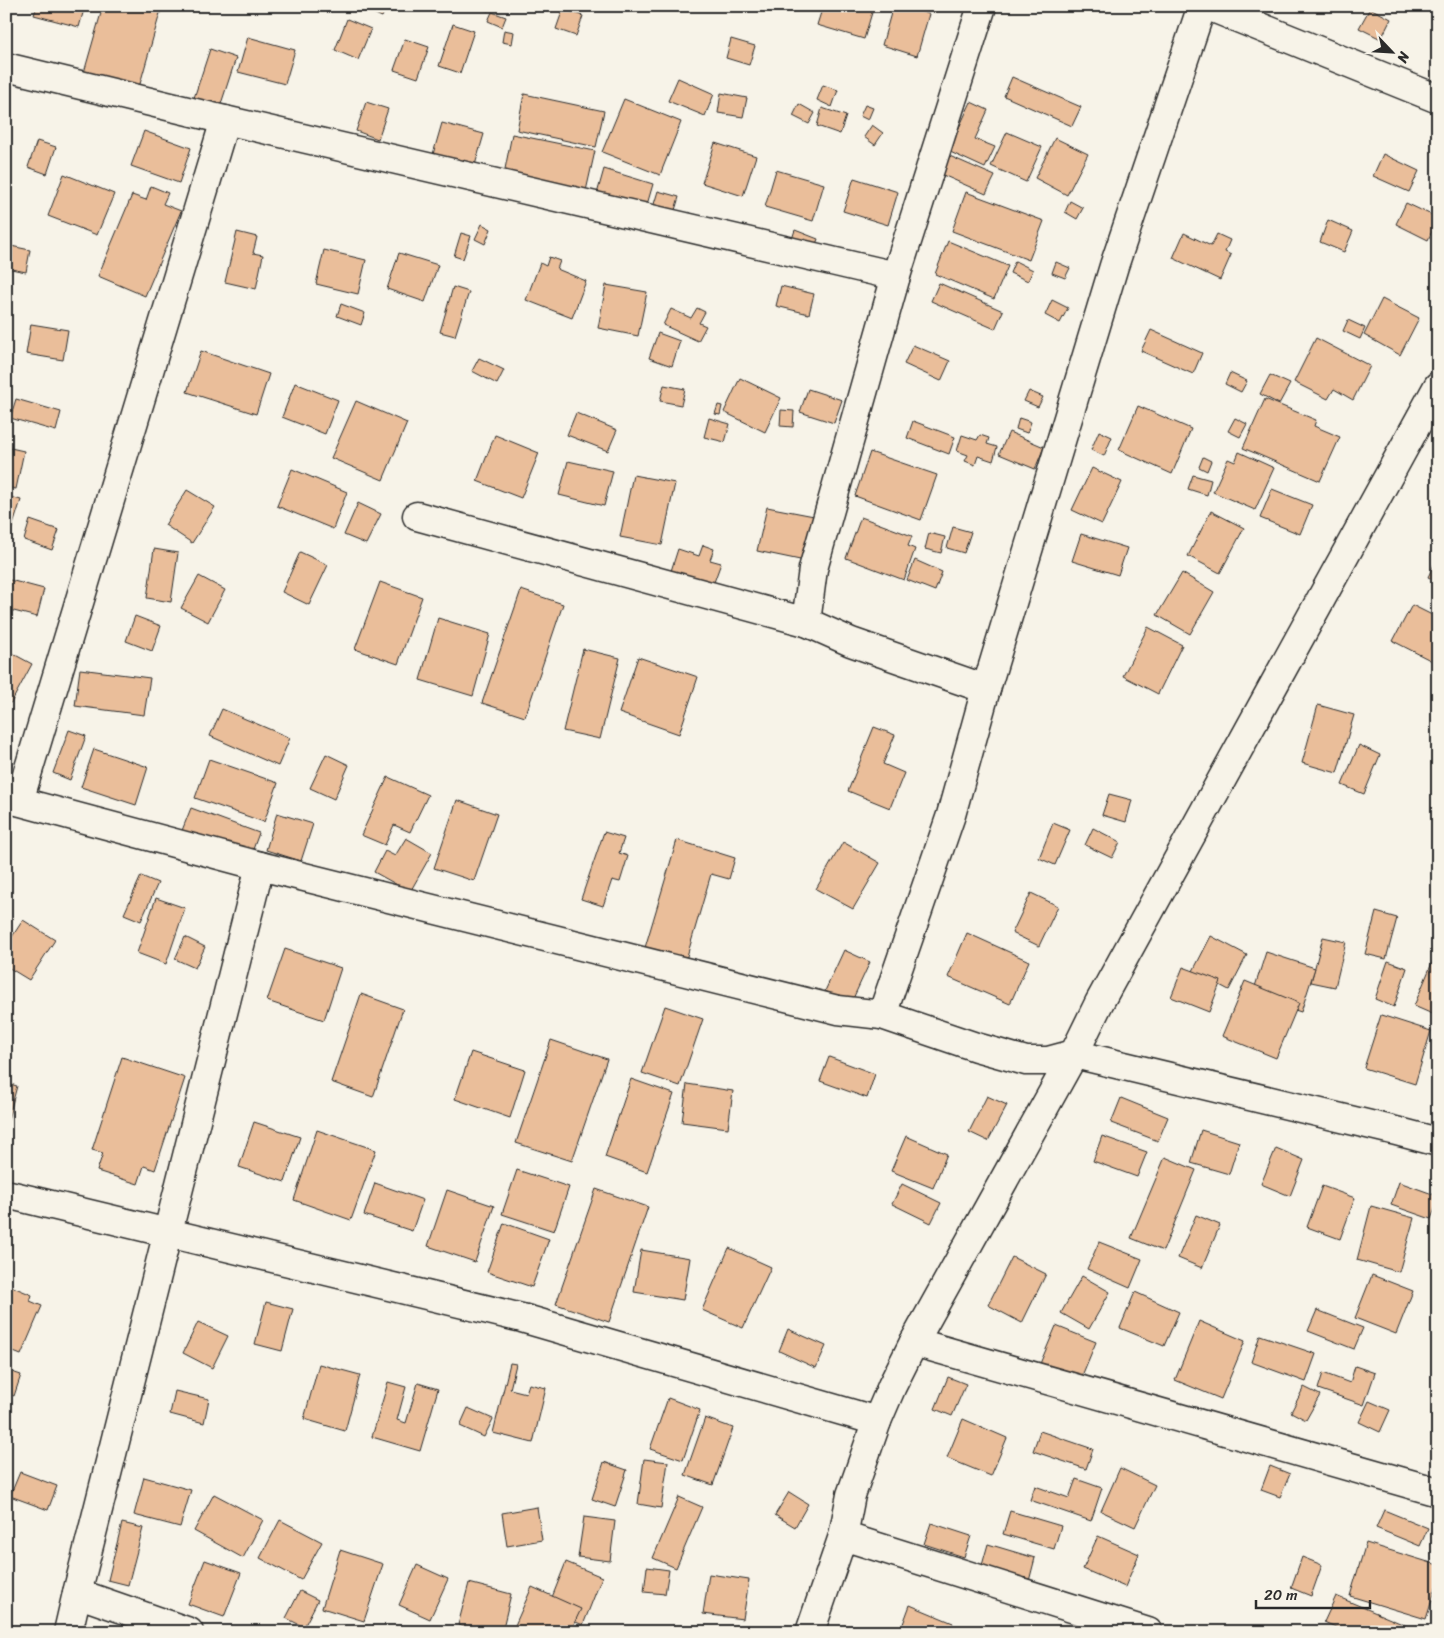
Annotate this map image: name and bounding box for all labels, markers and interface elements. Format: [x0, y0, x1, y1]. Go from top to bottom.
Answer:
north arrow [1366, 28, 1416, 78]
text: N [1390, 47, 1417, 67]
scale bar [1256, 1578, 1370, 1610]
text: 20 m [1264, 1582, 1298, 1608]

